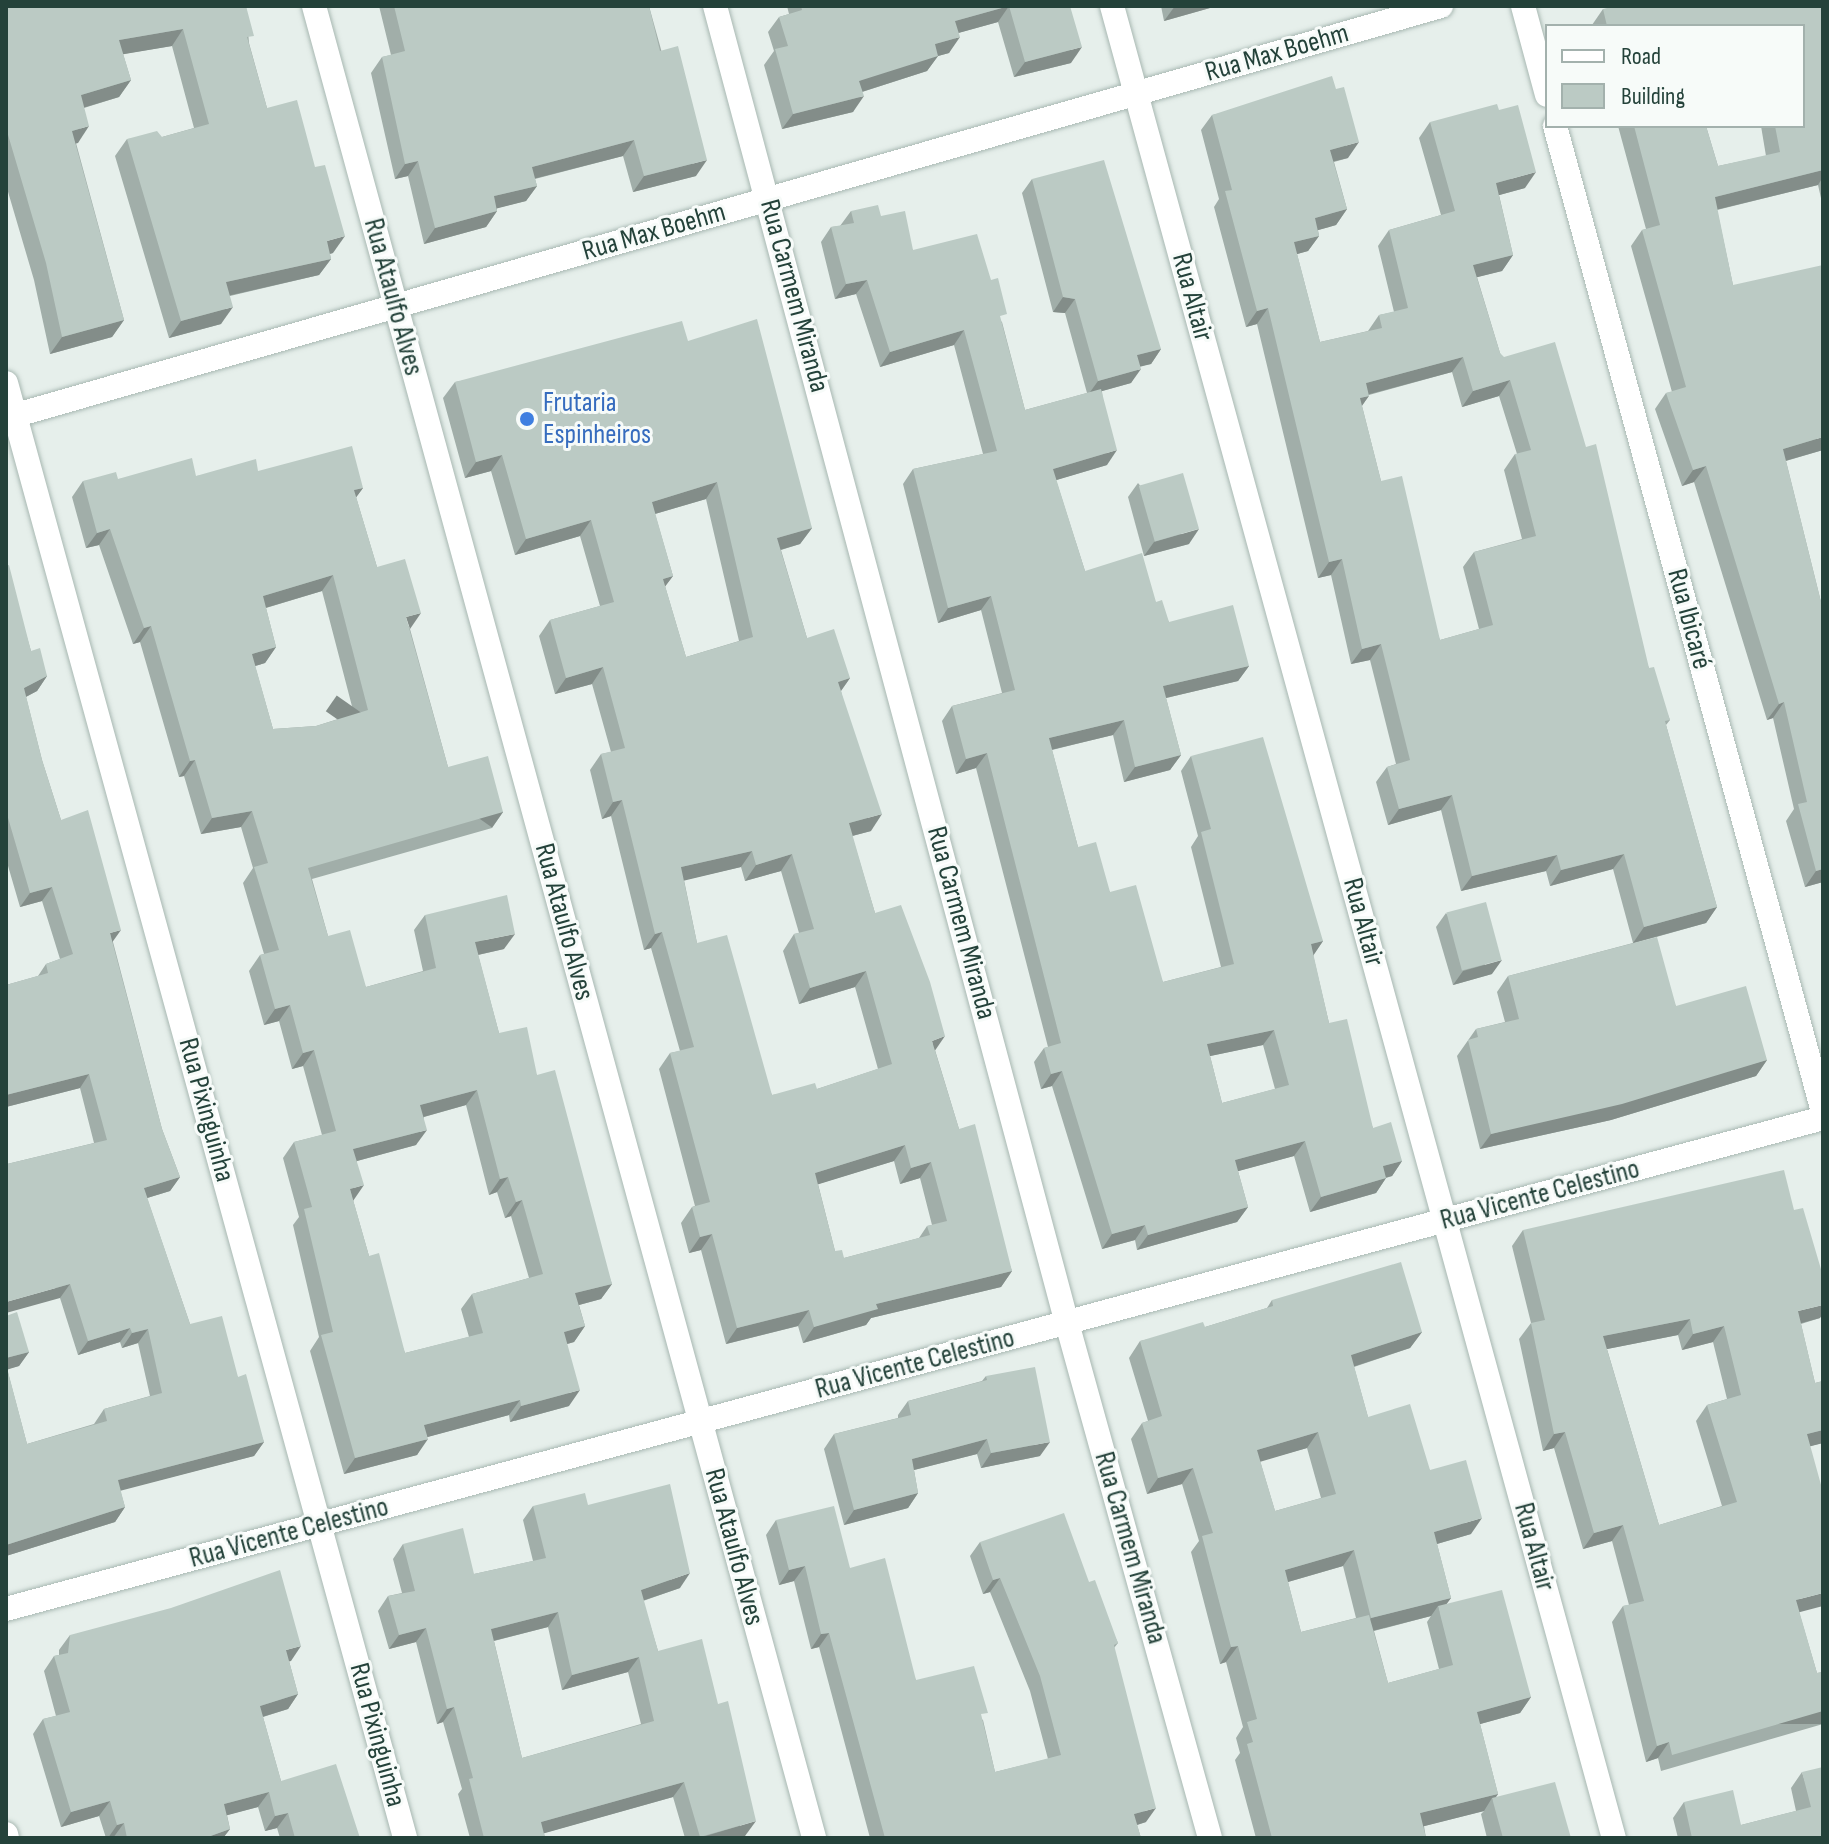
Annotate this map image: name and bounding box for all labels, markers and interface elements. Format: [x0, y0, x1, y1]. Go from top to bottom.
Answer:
street label: Rua Max Boehm [1201, 17, 1353, 89]
legend [1545, 24, 1805, 128]
text: Road [1621, 42, 1661, 71]
text: Building [1621, 82, 1685, 111]
street label: Rua Max Boehm [578, 196, 730, 268]
street label: Rua Carmem Miranda [752, 196, 836, 396]
street label: Rua Ataulfo Alves [356, 215, 430, 379]
street label: Rua Altair [1164, 249, 1220, 345]
place label: Frutaria Espinheiros [543, 386, 651, 452]
marker: Frutaria Espinheiros [518, 410, 536, 428]
street label: Rua Ibicaré [1659, 565, 1719, 673]
street label: Rua Carmem Miranda [919, 823, 1003, 1023]
street label: Rua Ataulfo Alves [527, 840, 601, 1004]
street label: Rua Altair [1335, 874, 1391, 970]
street label: Rua Pixinguinha [171, 1034, 241, 1186]
street label: Rua Vicente Celestino [1437, 1152, 1643, 1238]
street label: Rua Vicente Celestino [812, 1321, 1018, 1407]
street label: Rua Carmem Miranda [1087, 1448, 1173, 1648]
street label: Rua Ataulfo Alves [697, 1465, 771, 1629]
street label: Rua Vicente Celestino [186, 1490, 392, 1576]
street label: Rua Altair [1506, 1499, 1562, 1595]
street label: Rua Pixinguinha [342, 1659, 412, 1811]

